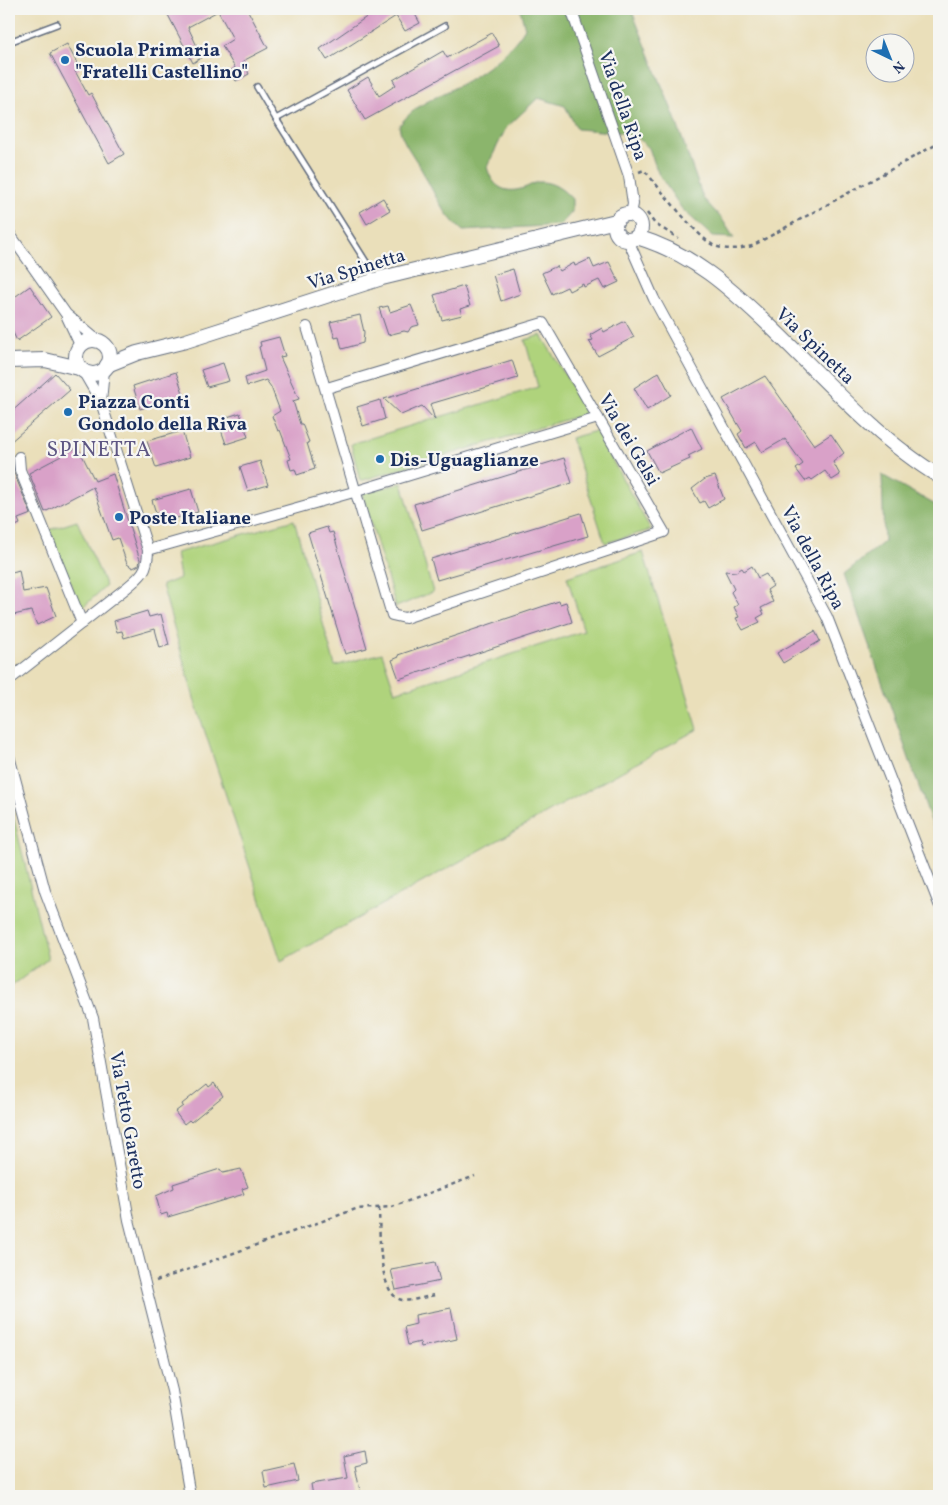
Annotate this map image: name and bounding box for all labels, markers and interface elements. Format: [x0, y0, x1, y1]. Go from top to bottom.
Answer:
north arrow [866, 32, 916, 82]
place label: Scuola Primaria "Fratelli Castellino" [75, 38, 248, 86]
street label: Via della Ripa [591, 47, 653, 164]
marker: Scuola Primaria "Fratelli Castellino" [59, 54, 71, 66]
text: N [888, 56, 908, 77]
street label: Via Spinetta [304, 243, 409, 297]
street label: Via Spinetta [769, 302, 860, 391]
street label: Via dei Gelsi [591, 389, 665, 491]
place label: Piazza Conti Gondolo della Riva [78, 390, 247, 438]
marker: Piazza Conti Gondolo della Riva [62, 406, 74, 418]
district label: SPINETTA [47, 436, 151, 465]
place label: Dis-Uguaglianze [390, 448, 539, 474]
marker: Dis-Uguaglianze [374, 453, 386, 465]
street label: Via della Ripa [774, 501, 851, 615]
place label: Poste Italiane [129, 506, 251, 532]
marker: Poste Italiane [113, 511, 125, 523]
street label: Via Tetto Garetto [102, 1049, 152, 1191]

